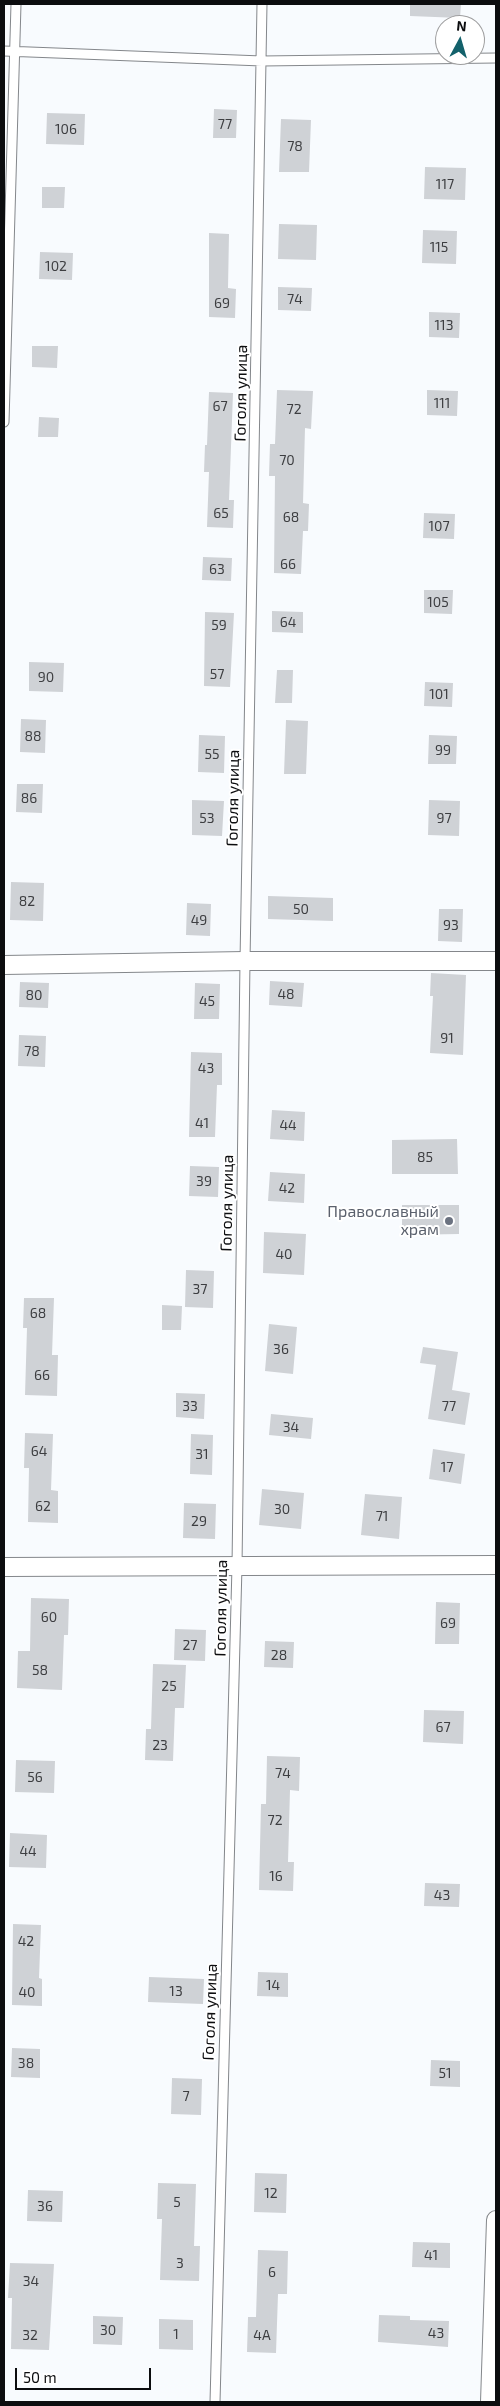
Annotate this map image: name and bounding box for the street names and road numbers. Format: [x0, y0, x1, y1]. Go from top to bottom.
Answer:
street label: Гоголя улица [231, 344, 251, 442]
street label: Гоголя улица [223, 749, 243, 847]
street label: Гоголя улица [217, 1154, 237, 1252]
street label: Гоголя улица [211, 1559, 231, 1657]
street label: Гоголя улица [199, 1963, 221, 2061]

